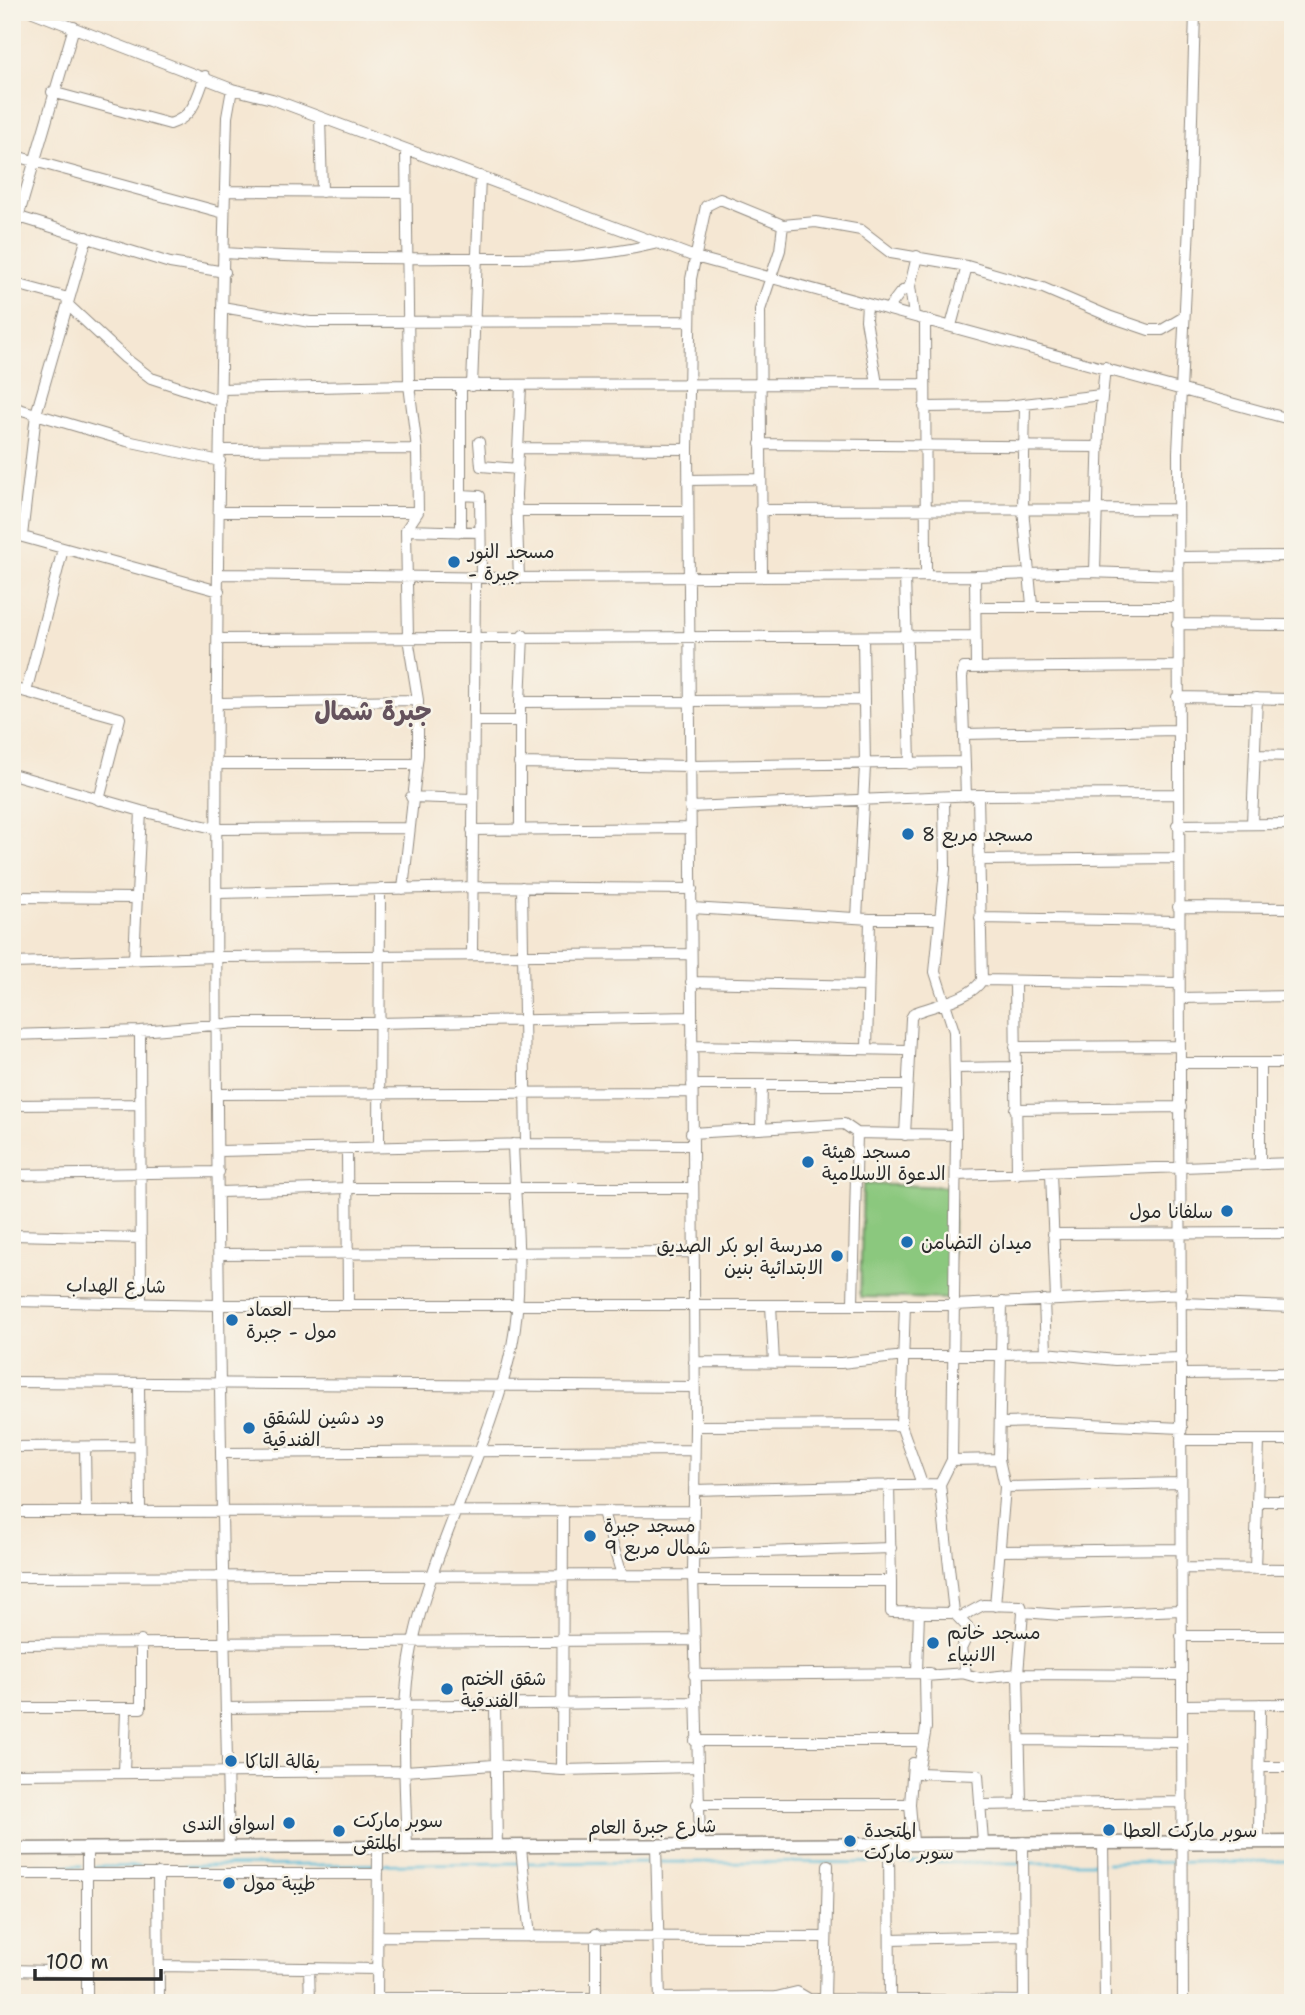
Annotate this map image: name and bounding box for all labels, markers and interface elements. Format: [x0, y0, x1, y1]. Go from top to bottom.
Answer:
place label: مسجد النور - جبرة [466, 539, 555, 586]
marker: مسجد النور - جبرة [446, 554, 462, 570]
district label: جبرة شمال [314, 693, 432, 728]
place label: مسجد مربع 8 [922, 822, 1033, 848]
marker: مسجد مربع 8 [900, 826, 916, 842]
place label: مسجد هيئة الدعوة الاسلامية [822, 1139, 946, 1186]
marker: مسجد هيئة الدعوة الاسلامية [800, 1154, 816, 1170]
place label: سلفانا مول [1129, 1199, 1213, 1224]
marker: سلفانا مول [1219, 1203, 1235, 1219]
place label: ميدان التضامن [921, 1230, 1032, 1255]
place label: مدرسة ابو بكر الصديق الابتدائية بنين [656, 1233, 823, 1280]
marker: ميدان التضامن [899, 1234, 915, 1250]
marker: مدرسة ابو بكر الصديق الابتدائية بنين [829, 1248, 845, 1264]
street label: شارع الهداب [66, 1272, 166, 1300]
place label: العماد مول - جبرة [246, 1297, 337, 1344]
marker: العماد مول - جبرة [224, 1312, 240, 1328]
place label: ود دشين للشقق الفندقية [263, 1405, 384, 1452]
marker: ود دشين للشقق الفندقية [241, 1420, 257, 1436]
place label: مسجد جبرة شمال مربع 9 [604, 1513, 711, 1561]
marker: مسجد جبرة شمال مربع 9 [582, 1528, 598, 1544]
place label: مسجد خاتم الانبياء [947, 1620, 1040, 1667]
marker: مسجد خاتم الانبياء [925, 1635, 941, 1651]
place label: شقق الختم الفندقية [461, 1666, 546, 1713]
marker: شقق الختم الفندقية [439, 1681, 455, 1697]
place label: بقالة التاكا [245, 1749, 320, 1774]
marker: بقالة التاكا [223, 1753, 239, 1769]
place label: سوبر ماركت الملتقى [353, 1808, 443, 1855]
place label: اسواق الندى [182, 1811, 275, 1836]
street label: شارع جبرة العام [588, 1813, 716, 1842]
marker: اسواق الندى [281, 1815, 297, 1831]
place label: المتحدة سوبر ماركت [864, 1818, 954, 1865]
place label: سوبر ماركت العطا [1123, 1818, 1257, 1843]
marker: سوبر ماركت العطا [1101, 1822, 1117, 1838]
marker: سوبر ماركت الملتقى [331, 1823, 347, 1839]
marker: المتحدة سوبر ماركت [842, 1833, 858, 1849]
place label: طيبة مول [243, 1871, 316, 1896]
marker: طيبة مول [221, 1875, 237, 1891]
scale bar [35, 1938, 161, 1982]
text: 100 m [46, 1948, 109, 1976]

